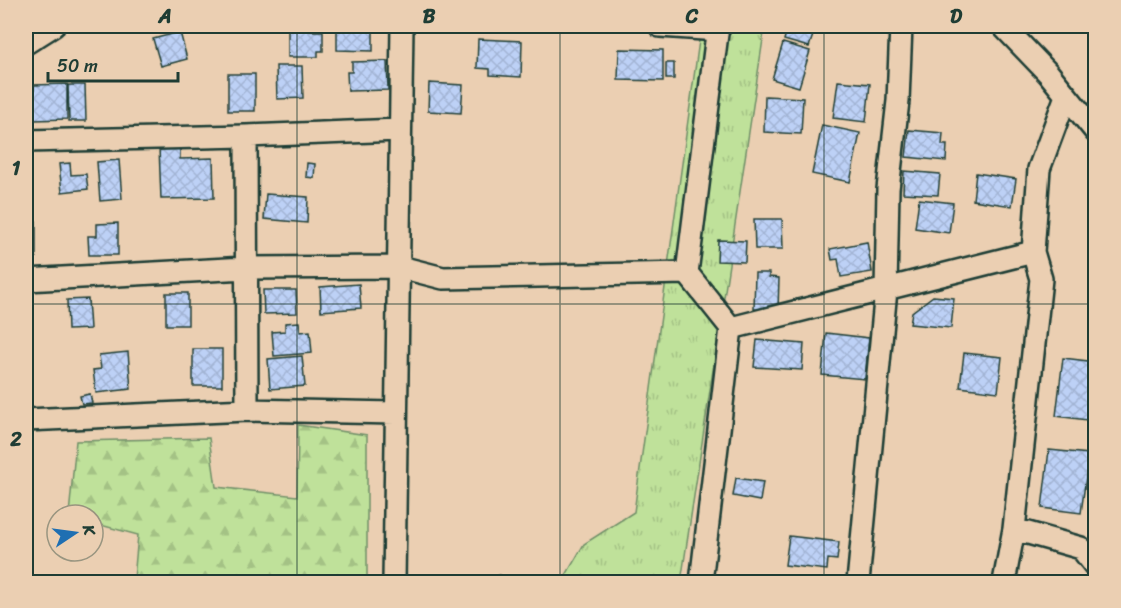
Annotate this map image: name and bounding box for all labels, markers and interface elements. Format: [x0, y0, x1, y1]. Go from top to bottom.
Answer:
text: A [157, 0, 172, 34]
text: B [423, 0, 436, 34]
text: C [685, 0, 699, 34]
text: D [950, 0, 963, 34]
scale bar [48, 45, 178, 83]
text: 50 m [57, 50, 98, 82]
text: 1 [12, 151, 21, 186]
text: 2 [9, 422, 22, 457]
north arrow [45, 503, 105, 563]
text: K [74, 521, 105, 539]

